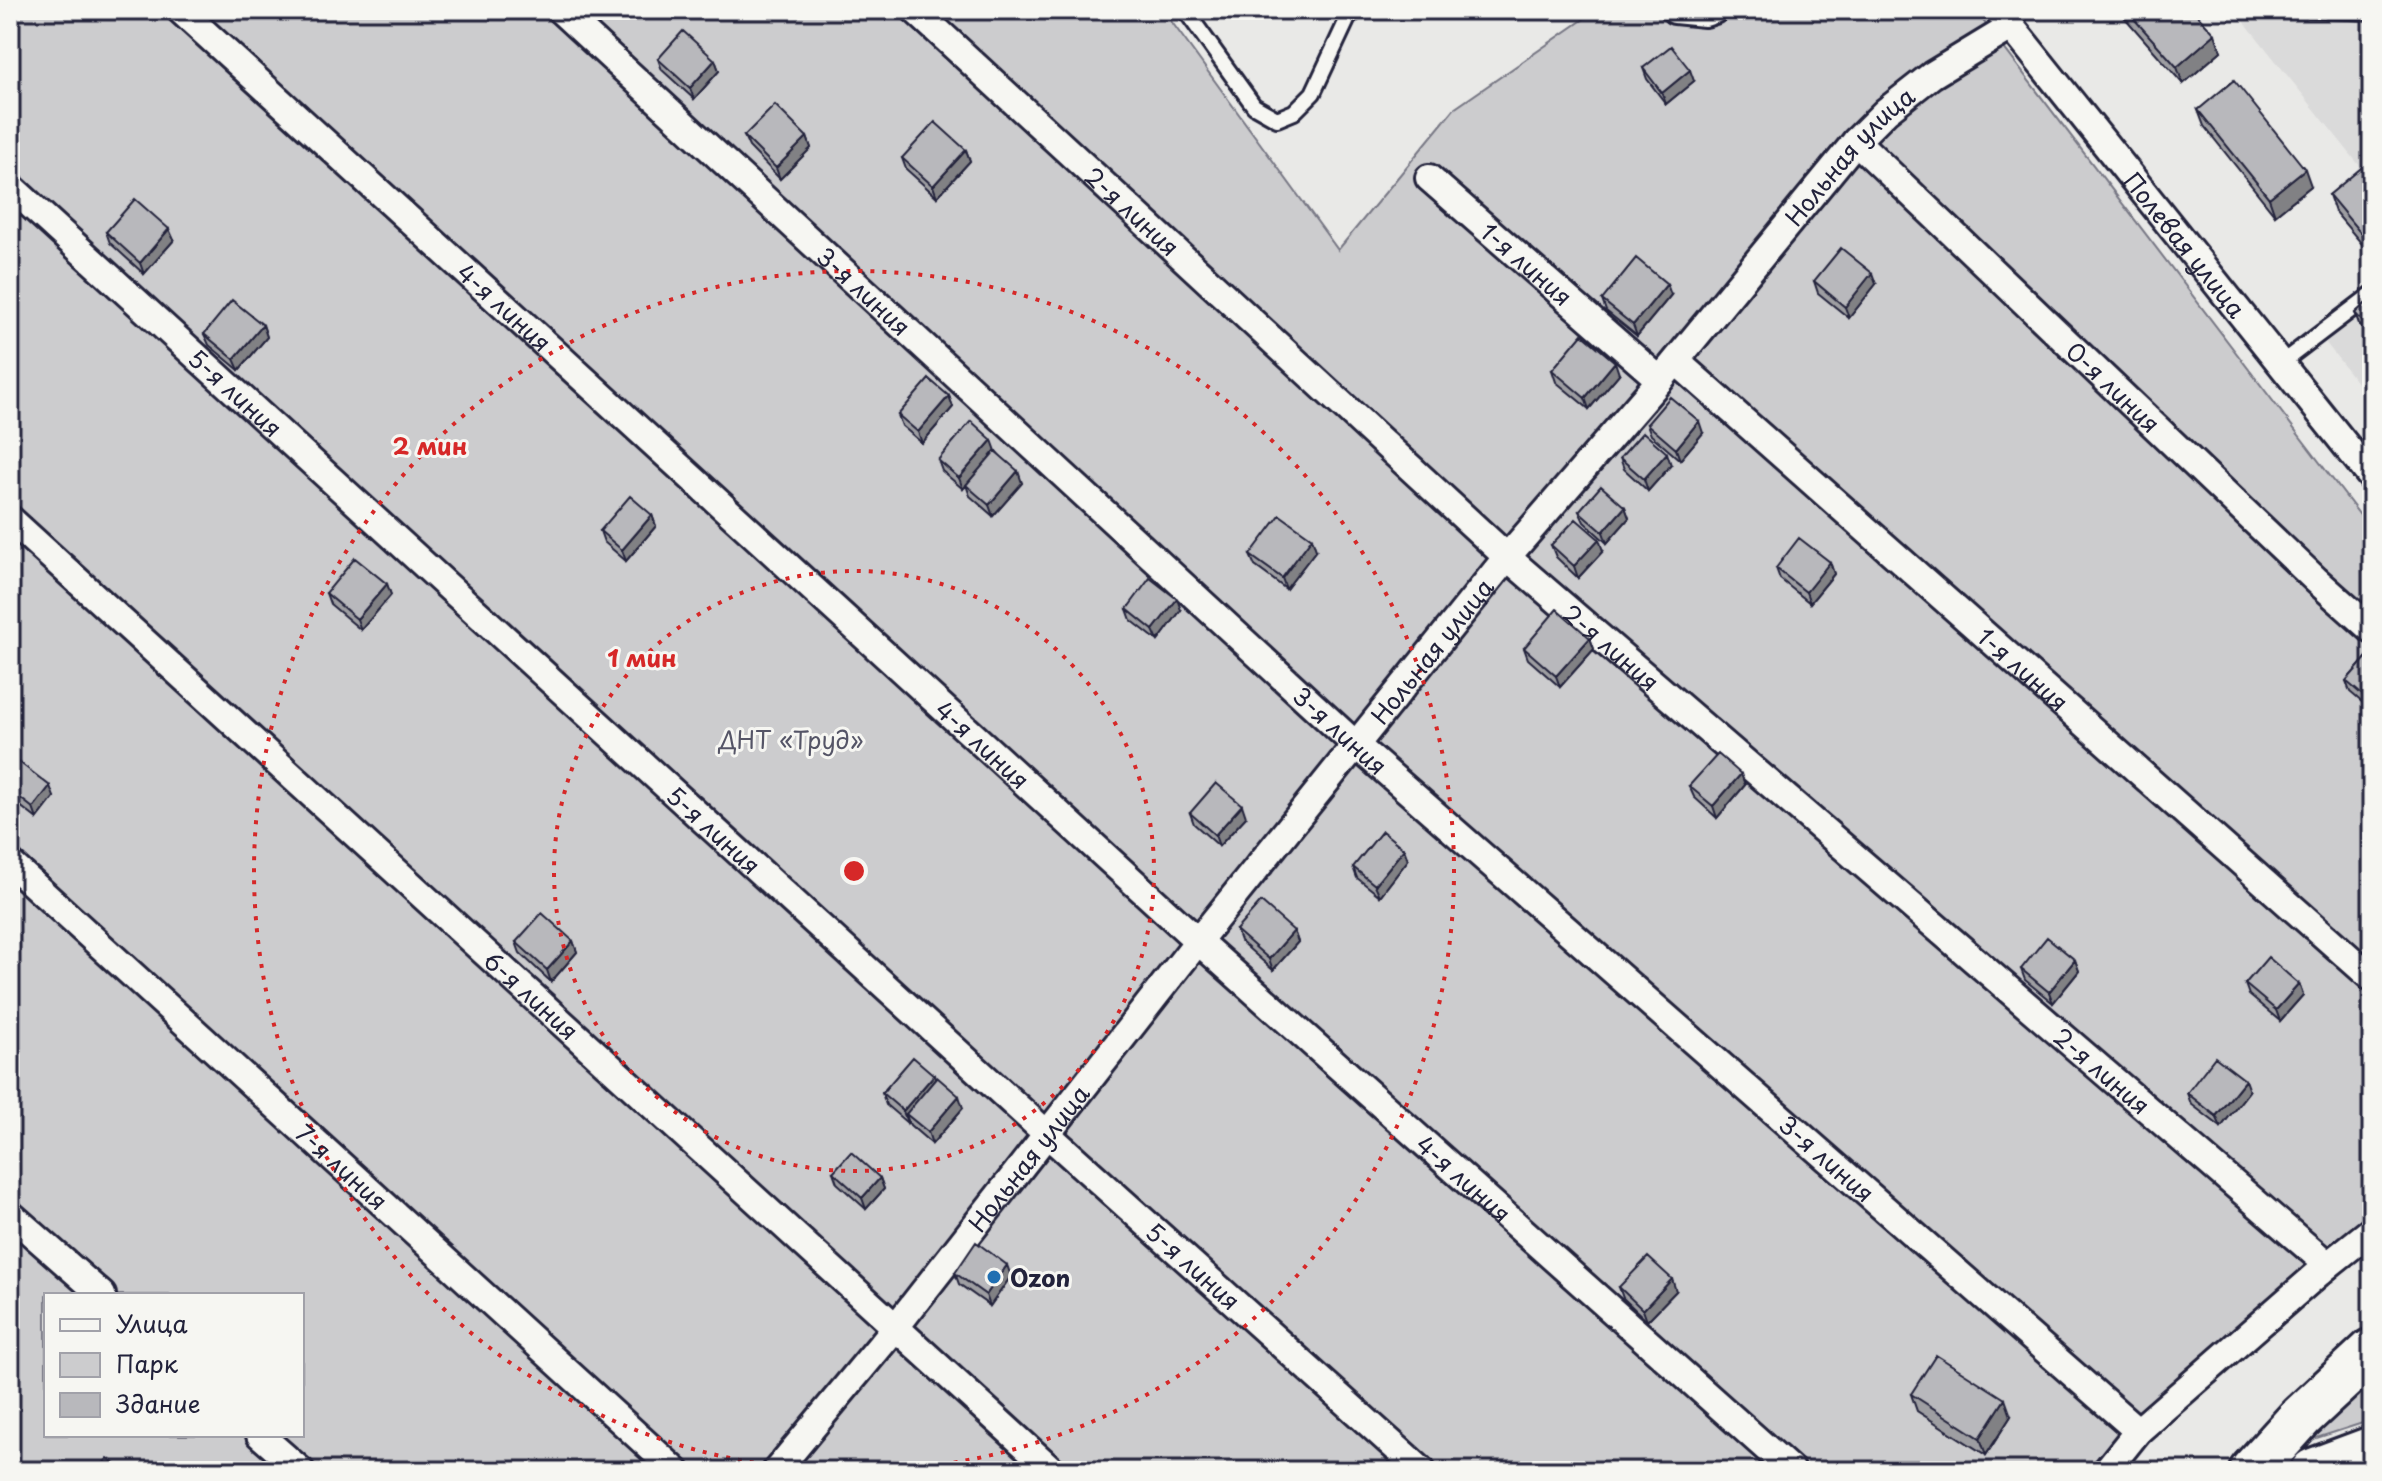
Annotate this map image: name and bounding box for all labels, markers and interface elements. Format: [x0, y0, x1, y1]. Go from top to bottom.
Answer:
street label: Нольная улица [1776, 78, 1922, 233]
street label: 2-я линия [1077, 158, 1188, 264]
street label: Полевая улица [2116, 164, 2255, 325]
street label: 1-я линия [1473, 213, 1581, 314]
street label: 3-я линия [809, 238, 919, 344]
street label: 4-я линия [450, 254, 560, 360]
street label: 0-я линия [2058, 333, 2169, 441]
street label: 5-я линия [181, 340, 291, 445]
text: 2 мин [393, 427, 467, 463]
street label: Нольная улица [1362, 570, 1501, 732]
street label: 2-я линия [1555, 595, 1668, 699]
street label: 1-я линия [1970, 618, 2077, 719]
text: 1 мин [607, 639, 677, 675]
street label: 3-я линия [1285, 678, 1395, 783]
street label: 4-я линия [928, 692, 1038, 797]
park label: ДНТ «Труд» [717, 721, 864, 757]
street label: 5-я линия [659, 777, 769, 882]
centre of rings [840, 857, 868, 885]
street label: 6-я линия [476, 942, 587, 1048]
street label: 2-я линия [2046, 1018, 2158, 1122]
street label: Нольная улица [959, 1077, 1097, 1239]
street label: 3-я линия [1771, 1106, 1883, 1210]
street label: 7-я линия [288, 1115, 396, 1218]
street label: 4-я линия [1409, 1126, 1519, 1231]
street label: 5-я линия [1138, 1214, 1249, 1318]
place label: Ozon [1010, 1259, 1070, 1295]
marker: Ozon [985, 1268, 1003, 1286]
legend [44, 1293, 304, 1437]
text: Улица [116, 1305, 188, 1341]
text: Парк [116, 1345, 179, 1381]
text: Здание [116, 1385, 201, 1421]

